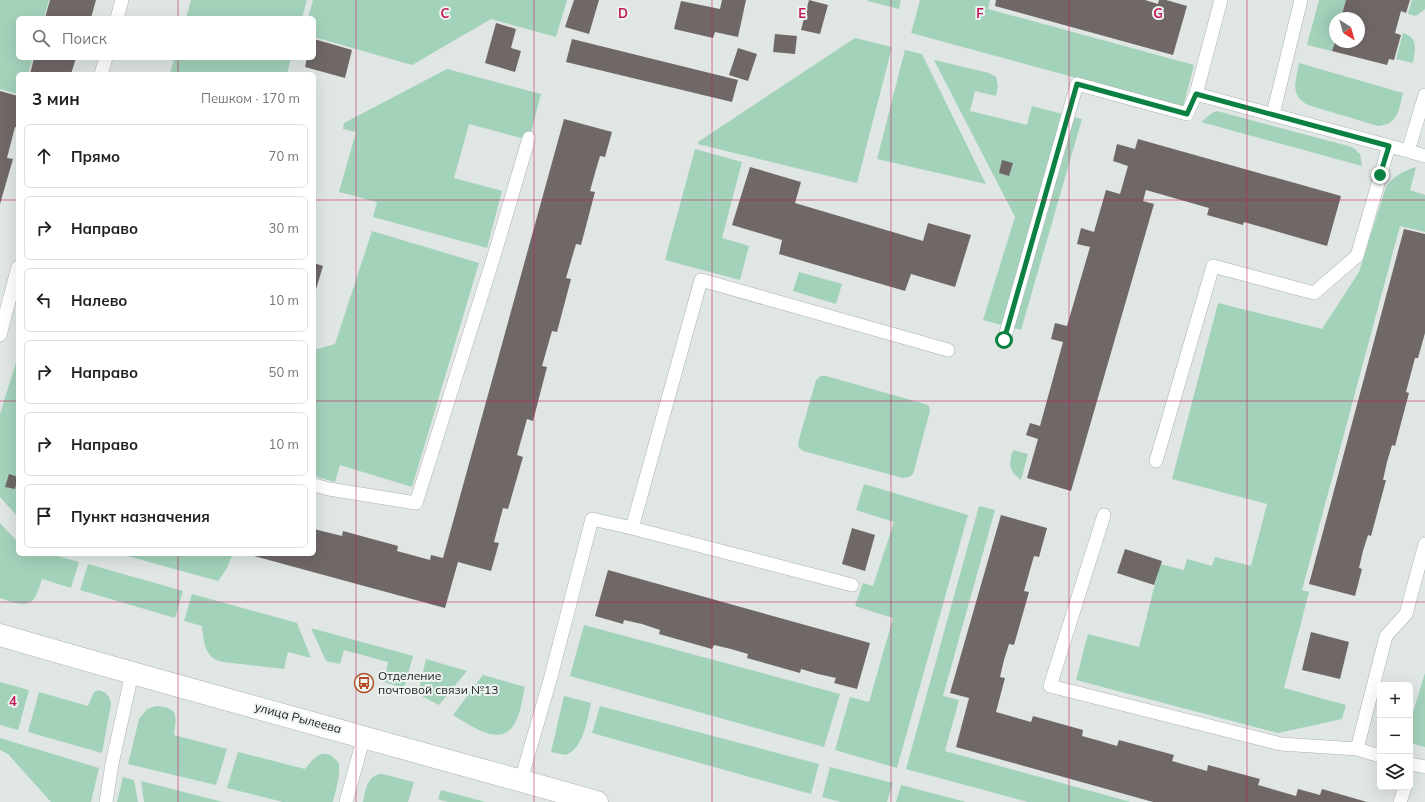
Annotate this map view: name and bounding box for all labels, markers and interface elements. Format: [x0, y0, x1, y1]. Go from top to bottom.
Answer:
text: C [441, 5, 450, 21]
text: D [618, 5, 628, 21]
text: E [798, 5, 806, 21]
text: F [976, 5, 984, 21]
text: G [1153, 5, 1163, 21]
north arrow [1329, 12, 1365, 48]
search box [16, 16, 316, 60]
icon: search [30, 27, 52, 49]
text: Поиск [62, 29, 107, 48]
text: 3 мин [32, 88, 80, 109]
text: Пешком · 170 m [201, 90, 300, 106]
icon: ahead [33, 145, 55, 167]
text: Прямо [71, 147, 120, 166]
text: 70 m [269, 148, 299, 164]
route end [1371, 166, 1389, 184]
icon: right [33, 217, 55, 239]
text: Направо [71, 219, 138, 238]
text: 30 m [269, 220, 299, 236]
icon: left [33, 289, 55, 311]
text: Налево [71, 291, 127, 310]
text: 10 m [269, 292, 299, 308]
route start [995, 331, 1013, 349]
icon: right [33, 361, 55, 383]
text: Направо [71, 363, 138, 382]
text: 50 m [269, 364, 299, 380]
icon: right [33, 433, 55, 455]
text: Направо [71, 435, 138, 454]
text: 10 m [269, 436, 299, 452]
icon: arrive [33, 505, 55, 527]
text: Пункт назначения [71, 507, 210, 526]
place label: Отделение почтовой связи №13 [378, 668, 498, 697]
bus stop icon: Отделение почтовой связи №13 [353, 672, 375, 694]
map controls [1377, 682, 1413, 790]
button: + [1377, 682, 1413, 718]
text: 4 [9, 693, 17, 709]
street label: улица Рылеева [253, 699, 343, 736]
button: − [1377, 718, 1413, 754]
button: layers [1377, 754, 1413, 790]

